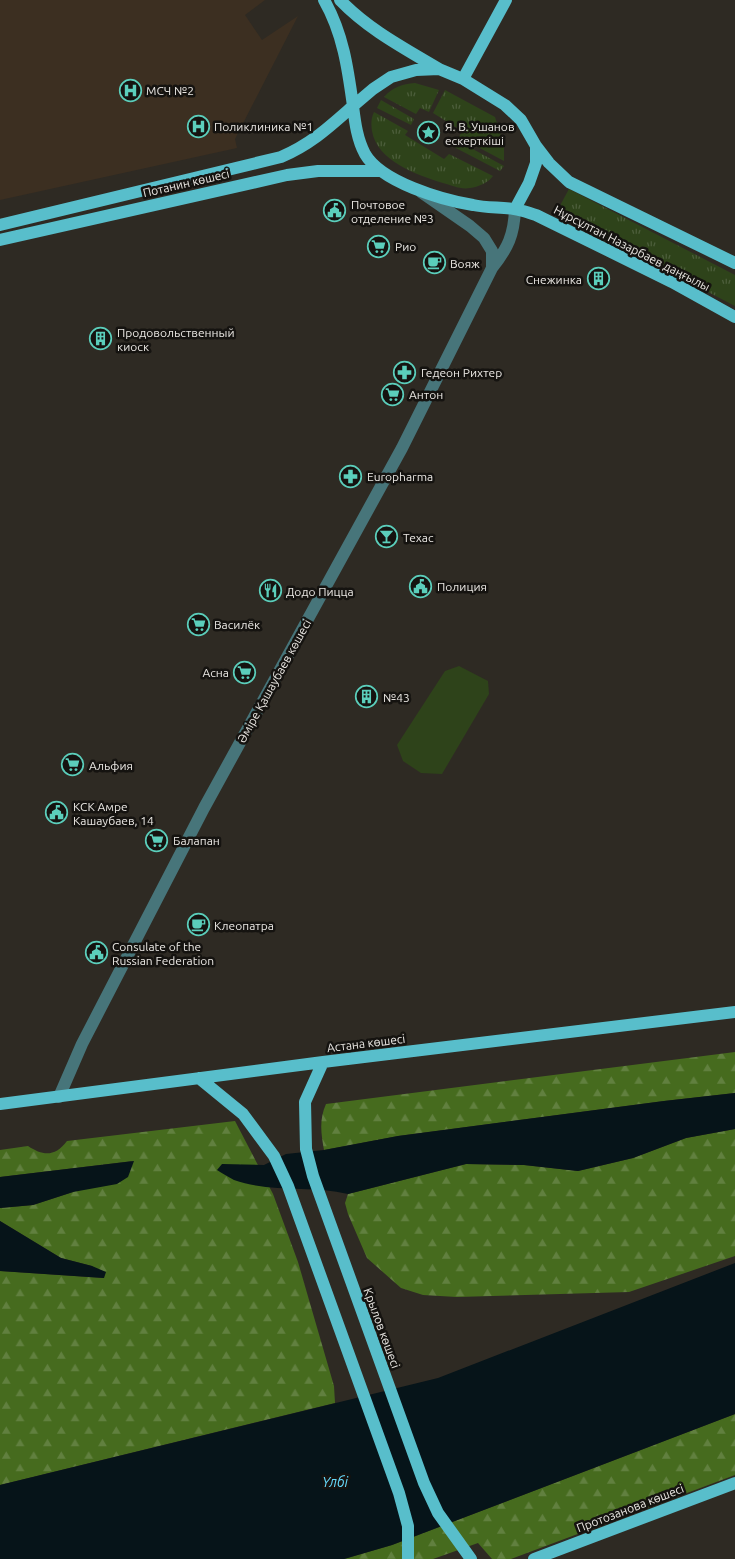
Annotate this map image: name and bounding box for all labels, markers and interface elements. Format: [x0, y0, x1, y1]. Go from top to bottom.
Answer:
hospital icon: МСЧ №2 [118, 78, 142, 102]
place label: МСЧ №2 [146, 84, 194, 97]
hospital icon: Поликлиника №1 [186, 114, 210, 138]
place label: Поликлиника №1 [214, 120, 313, 133]
place label: Я. В. Ушанов ескерткіші [445, 120, 515, 147]
place icon: Я. В. Ушанов ескерткіші [417, 121, 441, 145]
street label: Потанин көшесі [141, 167, 231, 199]
place label: Почтовое отделение №3 [351, 198, 434, 225]
public building icon: Почтовое отделение №3 [323, 199, 347, 223]
street label: Нұрсұлтан Назарбаев даңғылы [552, 203, 712, 293]
supermarket icon: Рио [367, 234, 391, 258]
place label: Рио [395, 240, 416, 253]
cafe icon: Вояж [422, 251, 446, 275]
place label: Вояж [450, 257, 480, 270]
building icon: Снежинка [586, 267, 610, 291]
place label: Снежинка [526, 273, 582, 286]
place label: Продовольственный киоск [117, 326, 235, 353]
building icon: Продовольственный киоск [89, 327, 113, 351]
pharmacy icon: Гедеон Рихтер [393, 360, 417, 384]
place label: Гедеон Рихтер [421, 366, 502, 379]
supermarket icon: Антон [381, 382, 405, 406]
place label: Антон [409, 388, 443, 401]
pharmacy icon: Europharma [339, 464, 363, 488]
place label: Europharma [367, 470, 433, 483]
bar icon: Техас [375, 525, 399, 549]
place label: Техас [403, 531, 434, 544]
public building icon: Полиция [409, 574, 433, 598]
restaurant icon: Додо Пицца [258, 579, 282, 603]
place label: Полиция [437, 580, 487, 593]
place label: Додо Пицца [286, 585, 354, 598]
supermarket icon: Василёк [186, 612, 210, 636]
street label: Әміре Қашаубаев көшесі [235, 617, 313, 745]
place label: Василёк [214, 618, 260, 631]
supermarket icon: Асна [233, 660, 257, 684]
place label: Асна [202, 666, 229, 679]
building icon: №43 [355, 685, 379, 709]
place label: №43 [383, 691, 410, 704]
supermarket icon: Альфия [61, 753, 85, 777]
place label: Альфия [89, 759, 133, 772]
place label: КСК Амре Кашаубаев, 14 [73, 800, 154, 827]
public building icon: КСК Амре Кашаубаев, 14 [45, 801, 69, 825]
supermarket icon: Балапан [145, 828, 169, 852]
place label: Балапан [173, 834, 220, 847]
cafe icon: Клеопатра [186, 913, 210, 937]
place label: Клеопатра [214, 919, 274, 932]
place label: Consulate of the Russian Federation [112, 940, 214, 967]
public building icon: Consulate of the Russian Federation [84, 941, 108, 965]
street label: Астана көшесі [326, 1032, 406, 1054]
street label: Крылов көшесі [361, 1286, 403, 1370]
water label: Үлбі [322, 1474, 349, 1490]
street label: Протозанова көшесі [575, 1481, 686, 1534]

